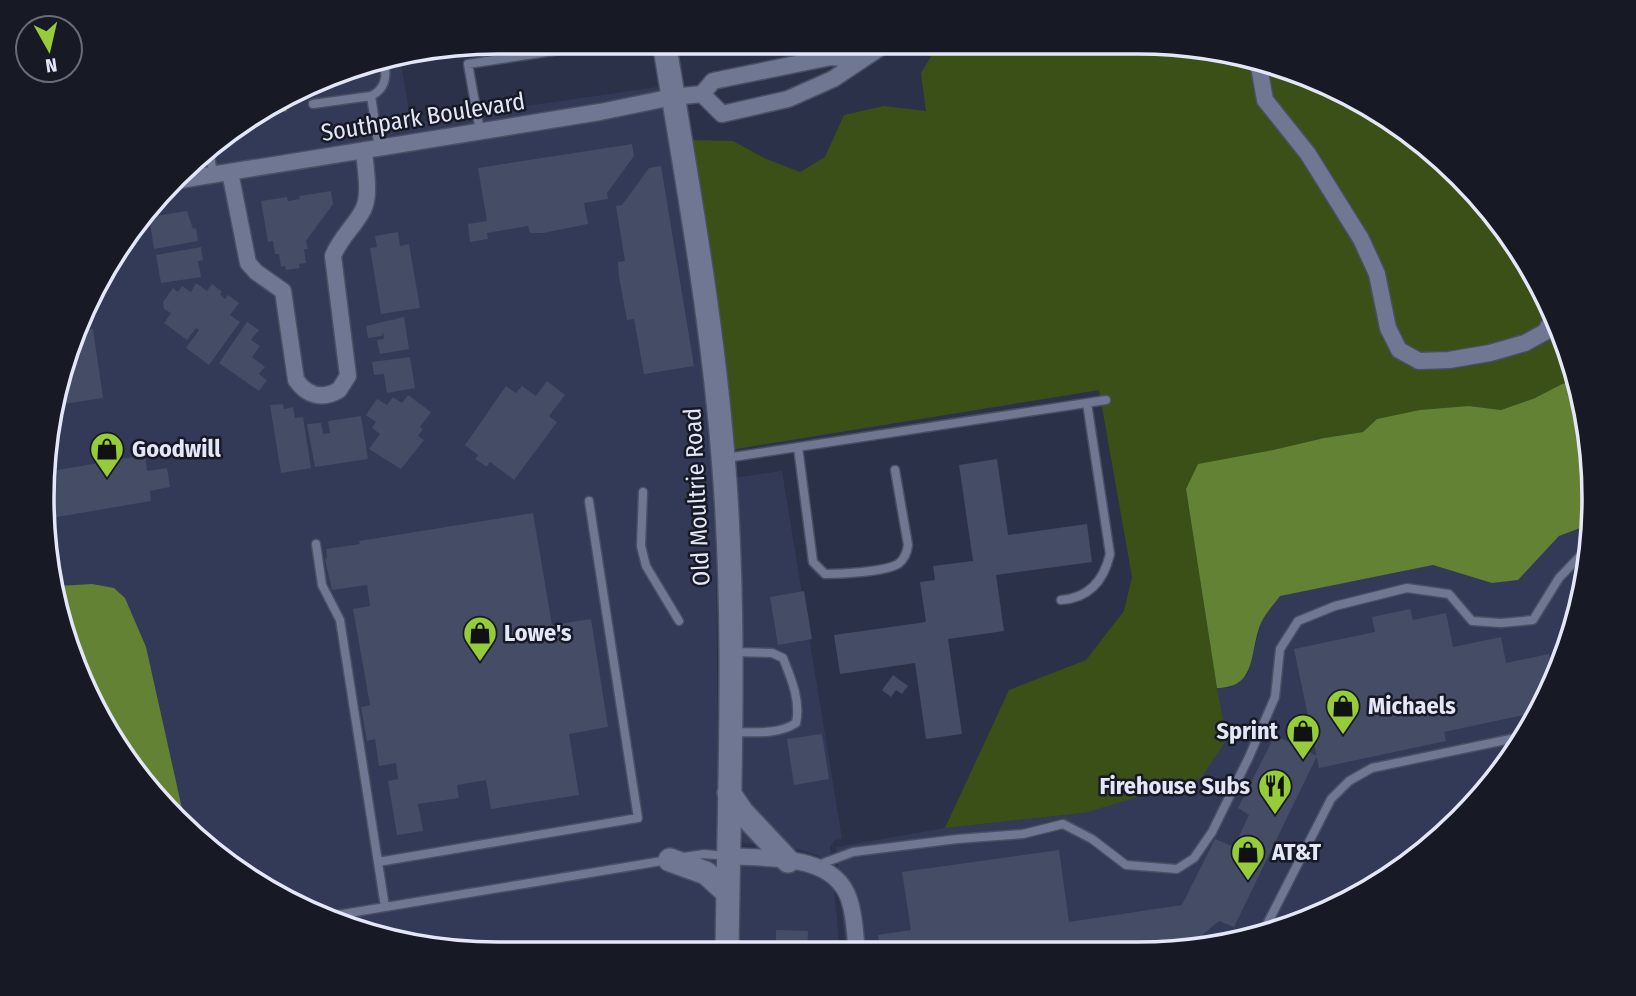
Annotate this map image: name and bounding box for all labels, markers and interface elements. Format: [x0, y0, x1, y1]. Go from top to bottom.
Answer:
north arrow [14, 14, 84, 84]
text: N [44, 53, 59, 78]
street label: Southpark Boulevard [319, 87, 527, 147]
street label: Old Moultrie Road [678, 407, 716, 587]
shop icon: Goodwill [88, 430, 126, 479]
place label: Goodwill [132, 435, 221, 463]
shop icon: Lowe's [461, 614, 499, 663]
place label: Lowe's [504, 619, 572, 647]
shop icon: Michaels [1324, 687, 1362, 736]
place label: Michaels [1368, 692, 1456, 720]
shop icon: Sprint [1284, 712, 1322, 761]
place label: Sprint [1216, 717, 1279, 745]
restaurant icon: Firehouse Subs [1256, 767, 1294, 816]
place label: Firehouse Subs [1099, 772, 1250, 800]
shop icon: AT&T [1229, 833, 1267, 882]
place label: AT&T [1271, 838, 1321, 866]

